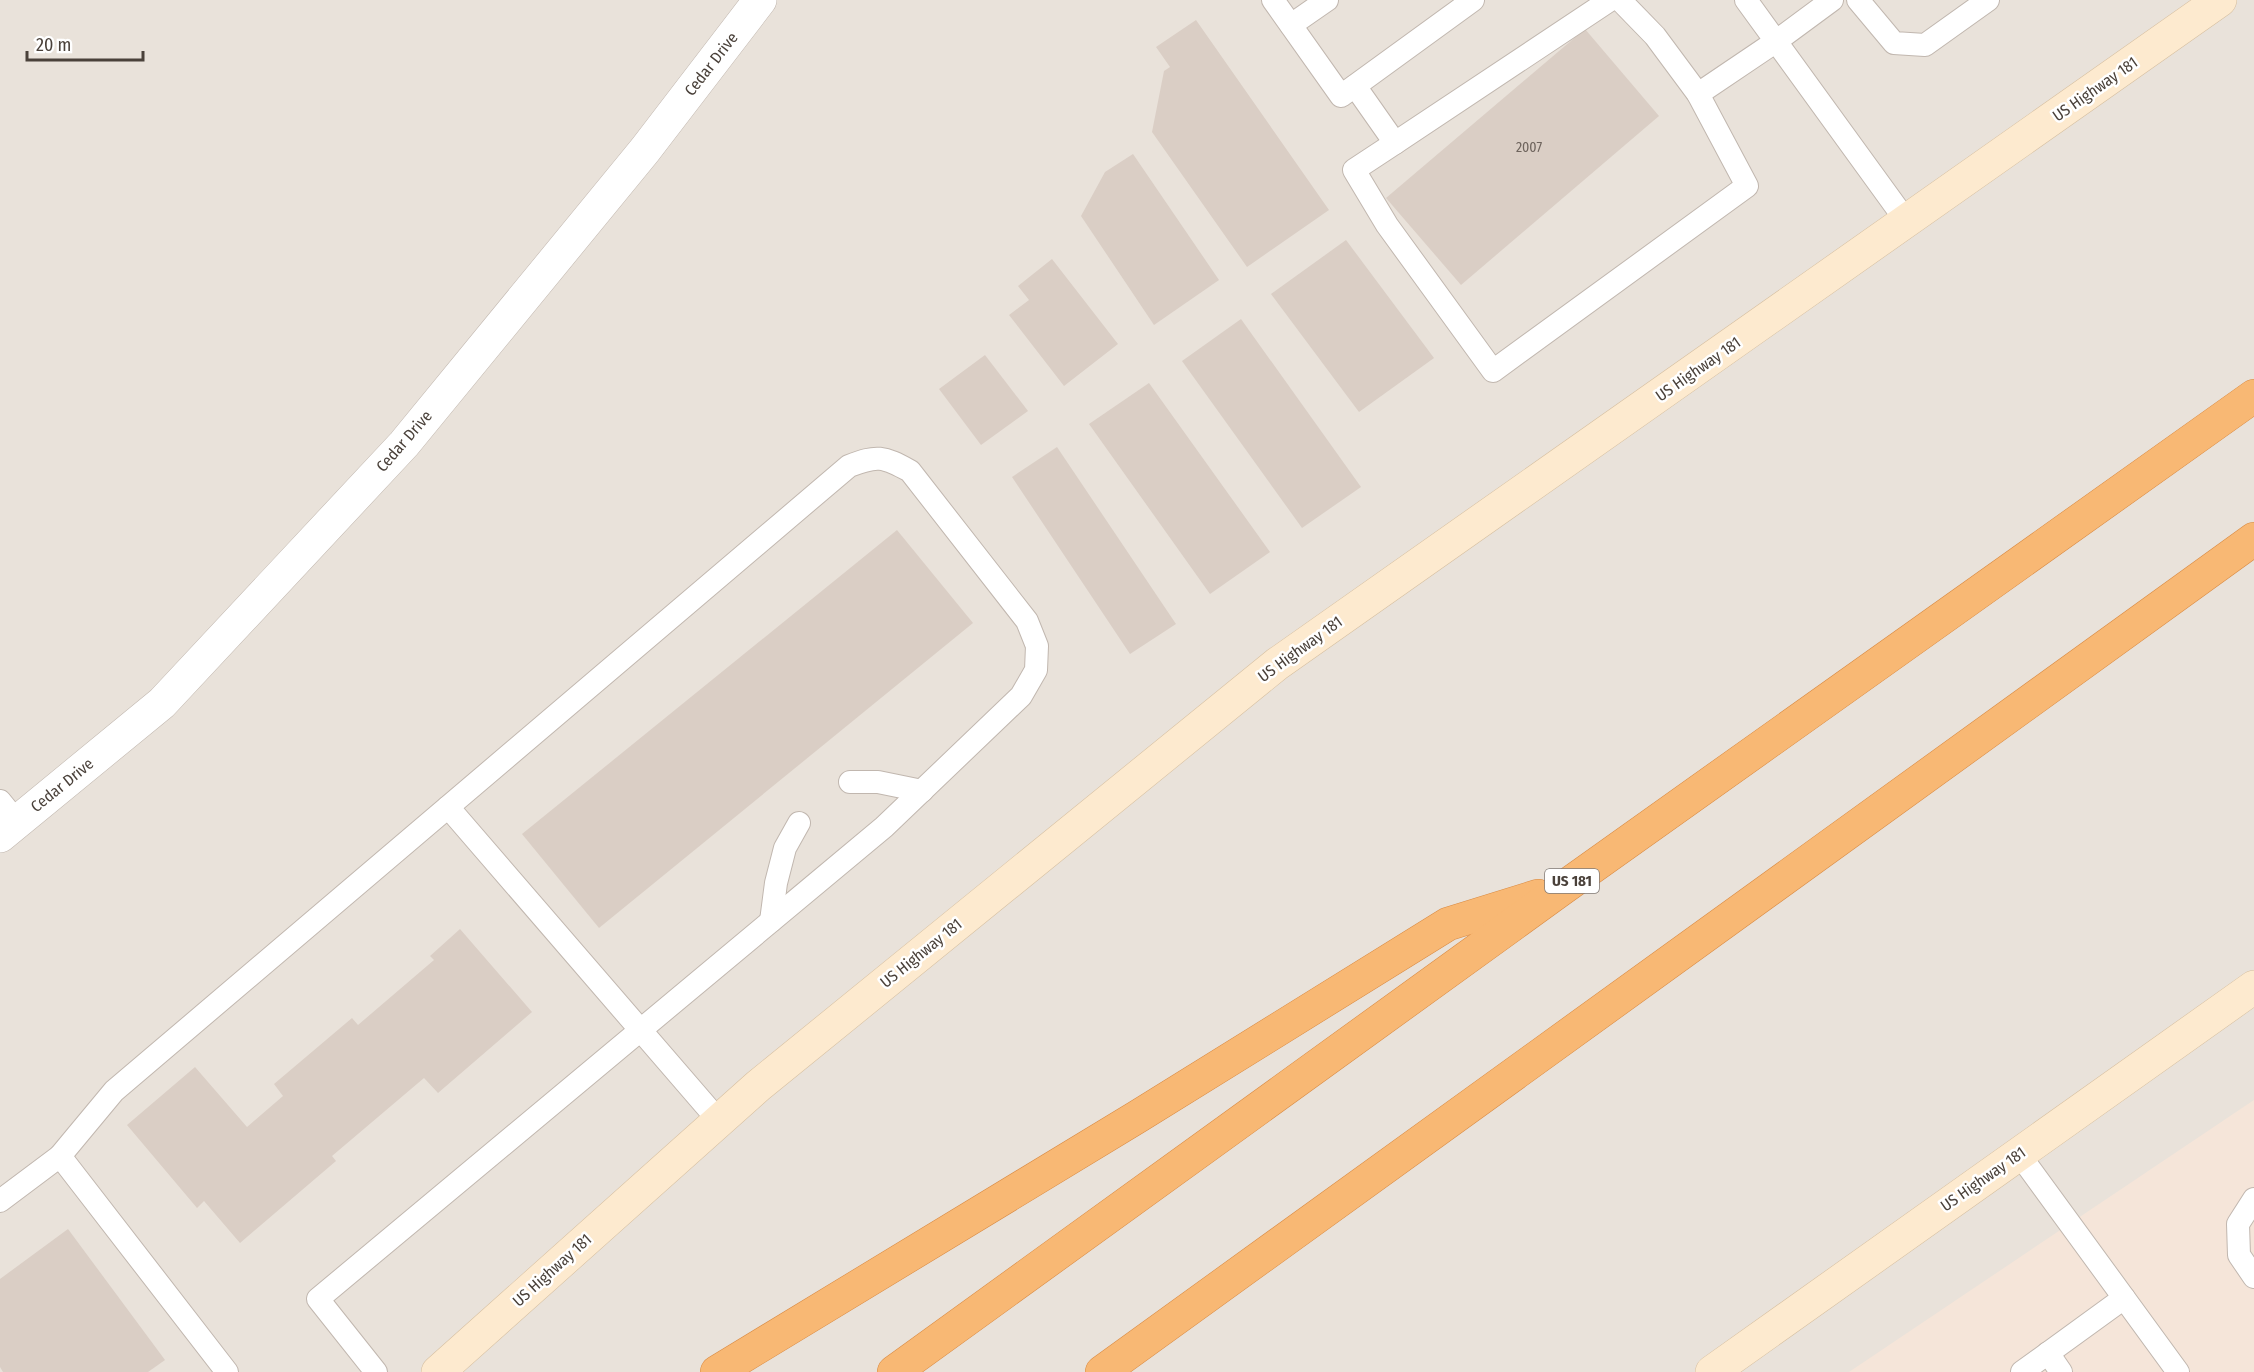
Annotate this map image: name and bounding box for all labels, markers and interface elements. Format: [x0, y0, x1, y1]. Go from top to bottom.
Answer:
scale bar [27, 24, 142, 62]
street label: Cedar Drive [680, 28, 742, 100]
text: 20 m [36, 34, 71, 56]
street label: US Highway 181 [2049, 53, 2141, 125]
house number: 2007 [1516, 139, 1542, 156]
street label: US Highway 181 [1652, 333, 1744, 405]
street label: Cedar Drive [372, 406, 436, 476]
street label: US Highway 181 [1254, 612, 1346, 686]
street label: Cedar Drive [27, 754, 97, 816]
road number: US 181 [1545, 869, 1599, 893]
street label: US Highway 181 [876, 914, 966, 992]
street label: US Highway 181 [1937, 1143, 2029, 1215]
street label: US Highway 181 [509, 1230, 595, 1310]

